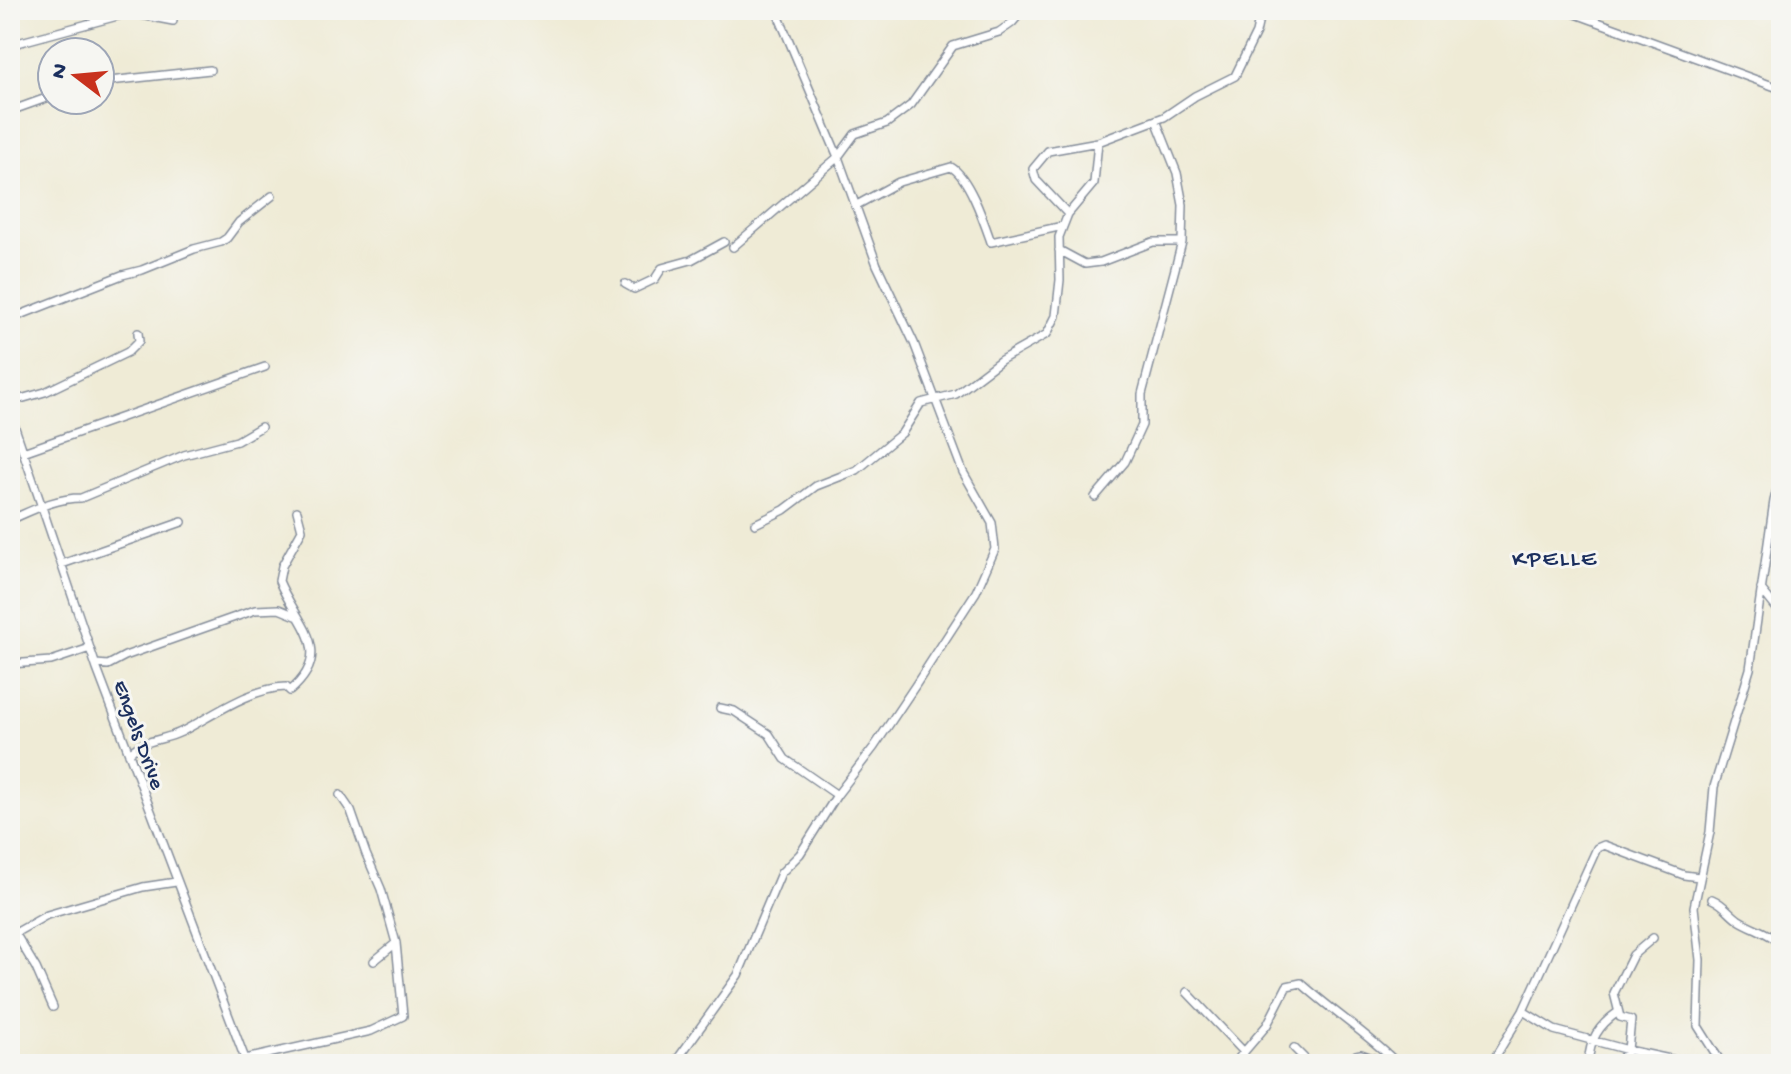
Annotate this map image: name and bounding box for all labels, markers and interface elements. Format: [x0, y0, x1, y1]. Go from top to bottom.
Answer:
north arrow [36, 36, 116, 116]
text: N [46, 61, 75, 82]
district label: KPELLE [1512, 546, 1598, 575]
street label: Engels Drive [106, 677, 169, 794]

